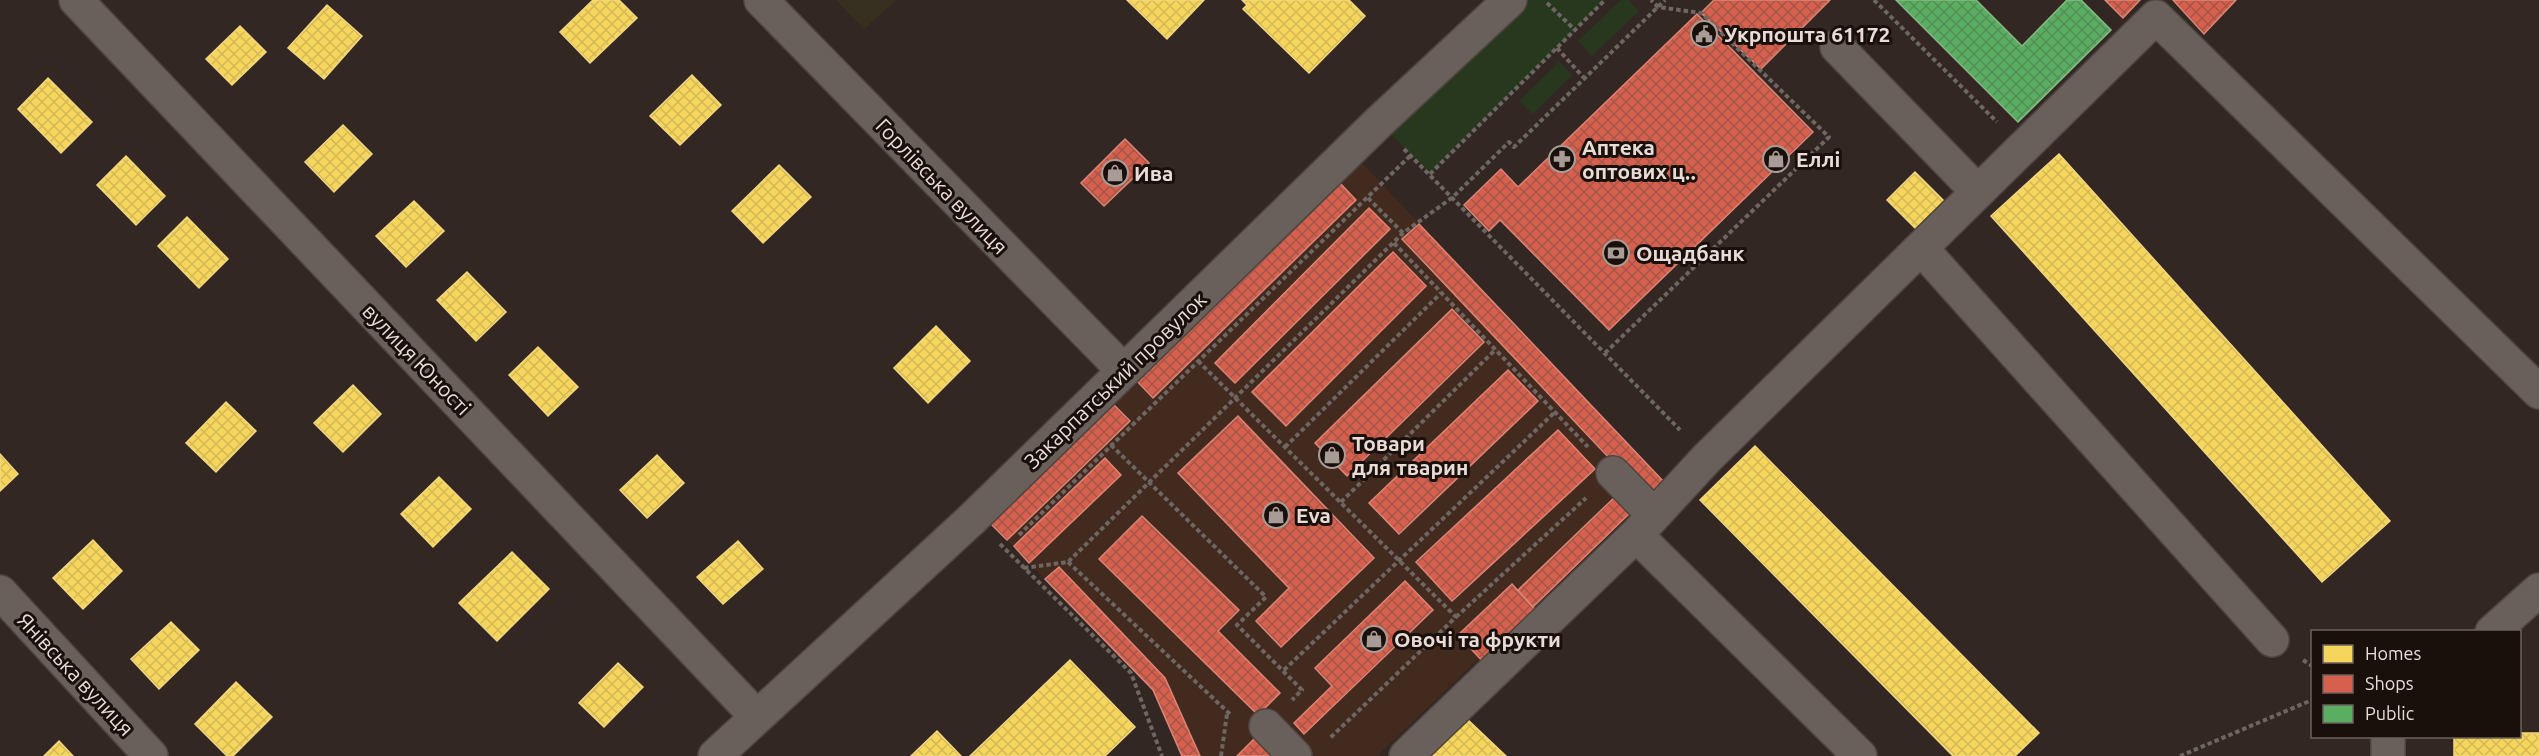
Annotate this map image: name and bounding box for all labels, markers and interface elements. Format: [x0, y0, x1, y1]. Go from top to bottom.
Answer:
public building icon: Укрпошта 61172 [1689, 19, 1719, 49]
place label: Укрпошта 61172 [1724, 22, 1890, 46]
street label: Горлівська вулиця [871, 113, 1013, 259]
place label: Аптека оптових ц‥ [1582, 135, 1696, 183]
pharmacy icon: Аптека оптових ц‥ [1547, 144, 1577, 174]
shop icon: Еллі [1761, 144, 1791, 174]
place label: Еллі [1796, 147, 1840, 171]
shop icon: Ива [1100, 158, 1130, 188]
place label: Ива [1134, 161, 1173, 185]
bank icon: Ощадбанк [1601, 238, 1631, 268]
place label: Ощадбанк [1636, 241, 1744, 265]
street label: Закарпатський провулок [1019, 287, 1211, 473]
street label: вулиця Юності [358, 299, 476, 419]
place label: Товари для тварин [1352, 431, 1468, 479]
shop icon: Товари для тварин [1317, 440, 1347, 470]
shop icon: Eva [1261, 500, 1291, 530]
place label: Eva [1296, 503, 1331, 527]
street label: Янівська вулиця [13, 608, 139, 740]
shop icon: Овочі та фрукти [1359, 624, 1389, 654]
place label: Овочі та фрукти [1394, 627, 1561, 651]
legend [2311, 630, 2521, 738]
text: Homes [2365, 643, 2422, 663]
text: Shops [2365, 673, 2414, 693]
text: Public [2365, 703, 2414, 723]

